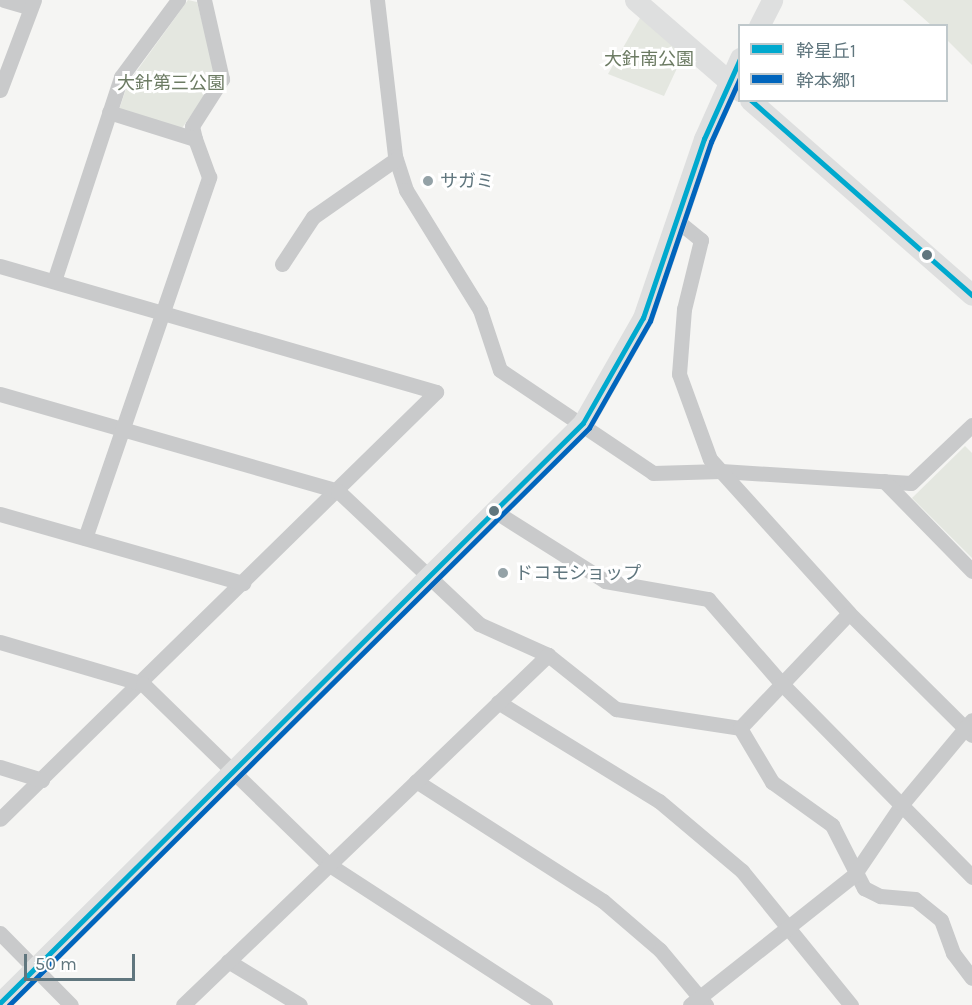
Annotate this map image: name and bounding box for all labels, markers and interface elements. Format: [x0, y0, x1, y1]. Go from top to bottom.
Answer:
legend [738, 24, 948, 102]
text: 幹星丘1 [796, 40, 856, 62]
park label: 大針南公園 [604, 48, 694, 70]
text: 幹本郷1 [796, 70, 856, 92]
park label: 大針第三公園 [117, 72, 225, 94]
place label: サガミ [440, 170, 494, 192]
marker: サガミ [421, 174, 435, 188]
unlabelled marker [921, 249, 933, 261]
unlabelled marker [488, 505, 500, 517]
place label: ドコモショップ [515, 562, 641, 584]
marker: ドコモショップ [496, 566, 510, 580]
scale bar [27, 942, 138, 980]
text: 50 m [35, 953, 77, 975]

